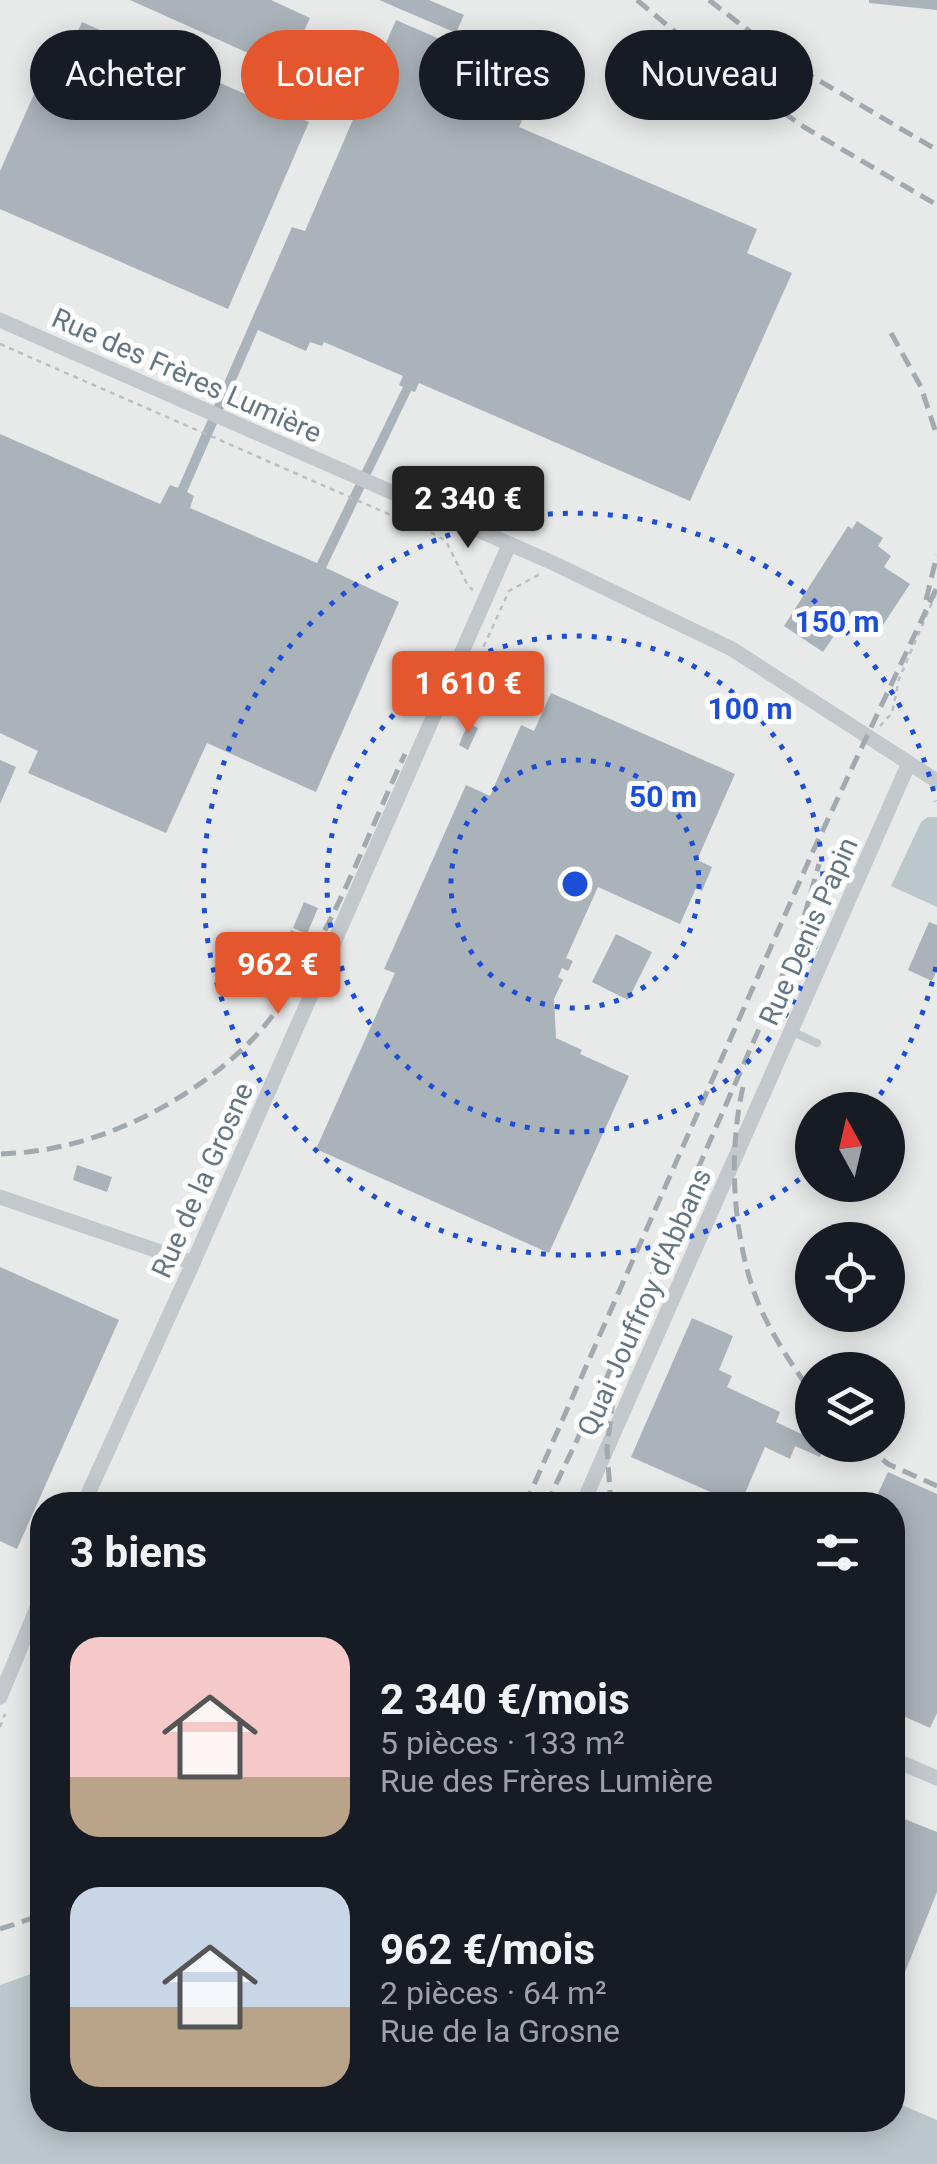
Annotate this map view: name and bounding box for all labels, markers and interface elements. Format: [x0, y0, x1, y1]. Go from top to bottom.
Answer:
chip: Acheter [30, 30, 221, 120]
chip: Louer [241, 30, 399, 120]
chip: Filtres [419, 30, 585, 120]
chip: Nouveau [605, 30, 813, 120]
street label: Rue des Frères Lumière [47, 301, 327, 450]
pin: 2 340 € [376, 466, 560, 551]
text: 2 340 € [414, 479, 522, 517]
text: 150 m [794, 604, 880, 639]
pin: 1 610 € [376, 651, 560, 736]
text: 1 610 € [414, 664, 522, 702]
text: 100 m [707, 691, 793, 726]
text: 50 m [629, 779, 697, 814]
street label: Rue Denis Papin [752, 832, 865, 1030]
centre of rings [557, 866, 593, 902]
pin: 962 € [208, 932, 348, 1017]
text: 962 € [237, 945, 319, 983]
street label: Rue de la Grosne [145, 1078, 260, 1283]
north arrow [795, 1092, 905, 1202]
map controls [795, 1092, 905, 1462]
street label: Quai Jouffroy d'Abbans [571, 1163, 718, 1441]
button: locate [795, 1222, 905, 1332]
button: layers [795, 1352, 905, 1462]
icon: filters [810, 1525, 865, 1580]
text: 3 biens [70, 1528, 207, 1577]
text: 2 340 €/mois [380, 1675, 630, 1724]
icon: home [150, 1677, 270, 1797]
text: 5 pièces · 133 m² [380, 1724, 625, 1762]
text: Rue des Frères Lumière [380, 1762, 713, 1800]
text: 962 €/mois [380, 1925, 595, 1974]
icon: home [150, 1927, 270, 2047]
text: 2 pièces · 64 m² [380, 1974, 607, 2012]
text: Rue de la Grosne [380, 2012, 620, 2050]

